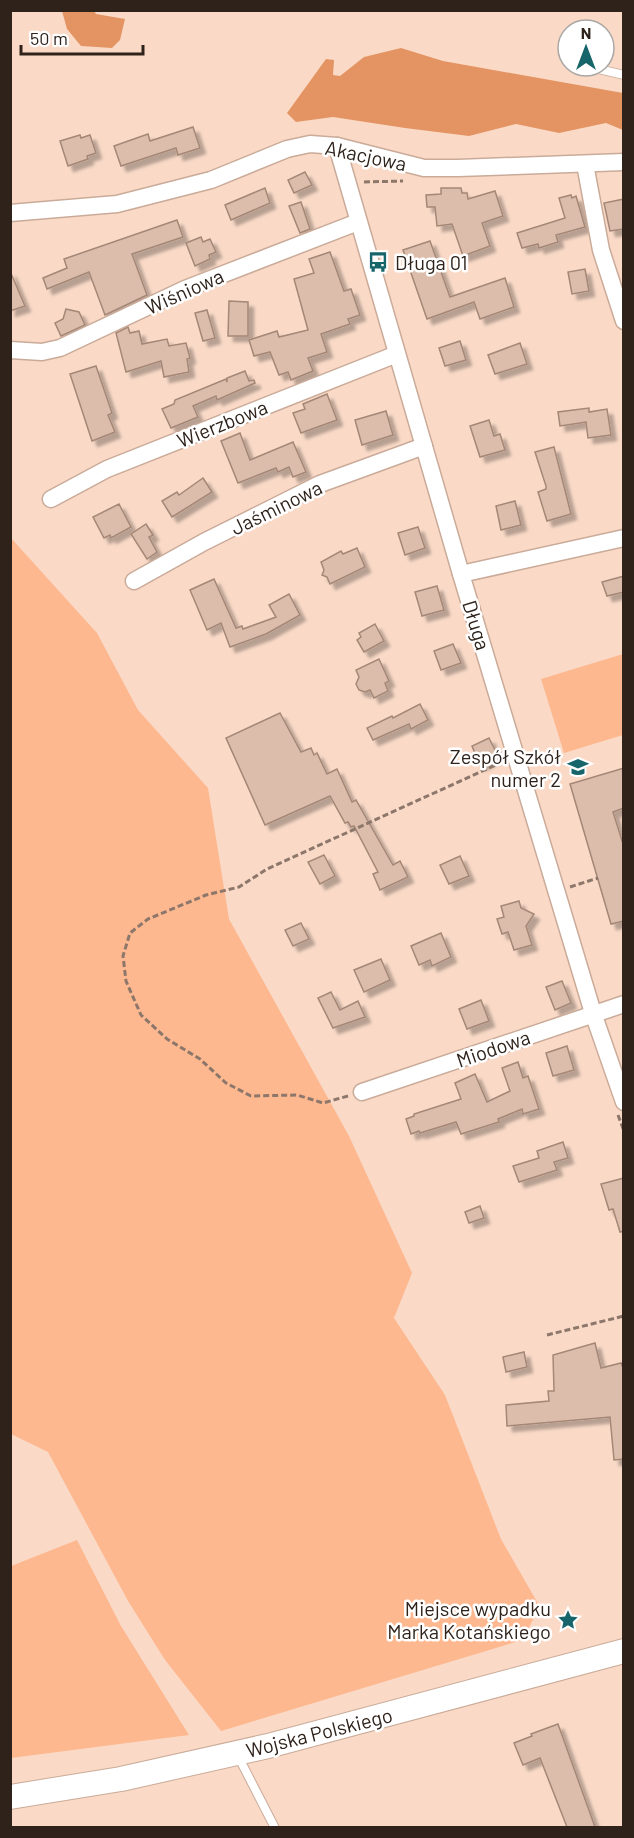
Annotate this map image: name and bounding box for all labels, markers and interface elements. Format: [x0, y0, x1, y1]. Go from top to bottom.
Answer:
scale bar [21, 18, 142, 56]
north arrow [556, 18, 616, 78]
text: N [581, 23, 591, 42]
text: 50 m [30, 27, 68, 49]
street label: Akacjowa [323, 135, 409, 175]
bus stop icon: Długa 01 [366, 250, 390, 274]
place label: Długa 01 [395, 250, 468, 274]
street label: Wiśniowa [141, 263, 227, 319]
street label: Wierzbowa [173, 394, 271, 452]
street label: Jaśminowa [226, 475, 326, 539]
street label: Długa [458, 597, 496, 653]
place label: Zespół Szkół numer 2 [450, 744, 561, 791]
school or university icon: Zespół Szkół numer 2 [566, 755, 590, 779]
street label: Miodowa [453, 1024, 533, 1072]
place label: Miejsce wypadku Marka Kotańskiego [387, 1596, 551, 1643]
place icon: Miejsce wypadku Marka Kotańskiego [556, 1608, 580, 1632]
street label: Wojska Polskiego [243, 1702, 395, 1762]

